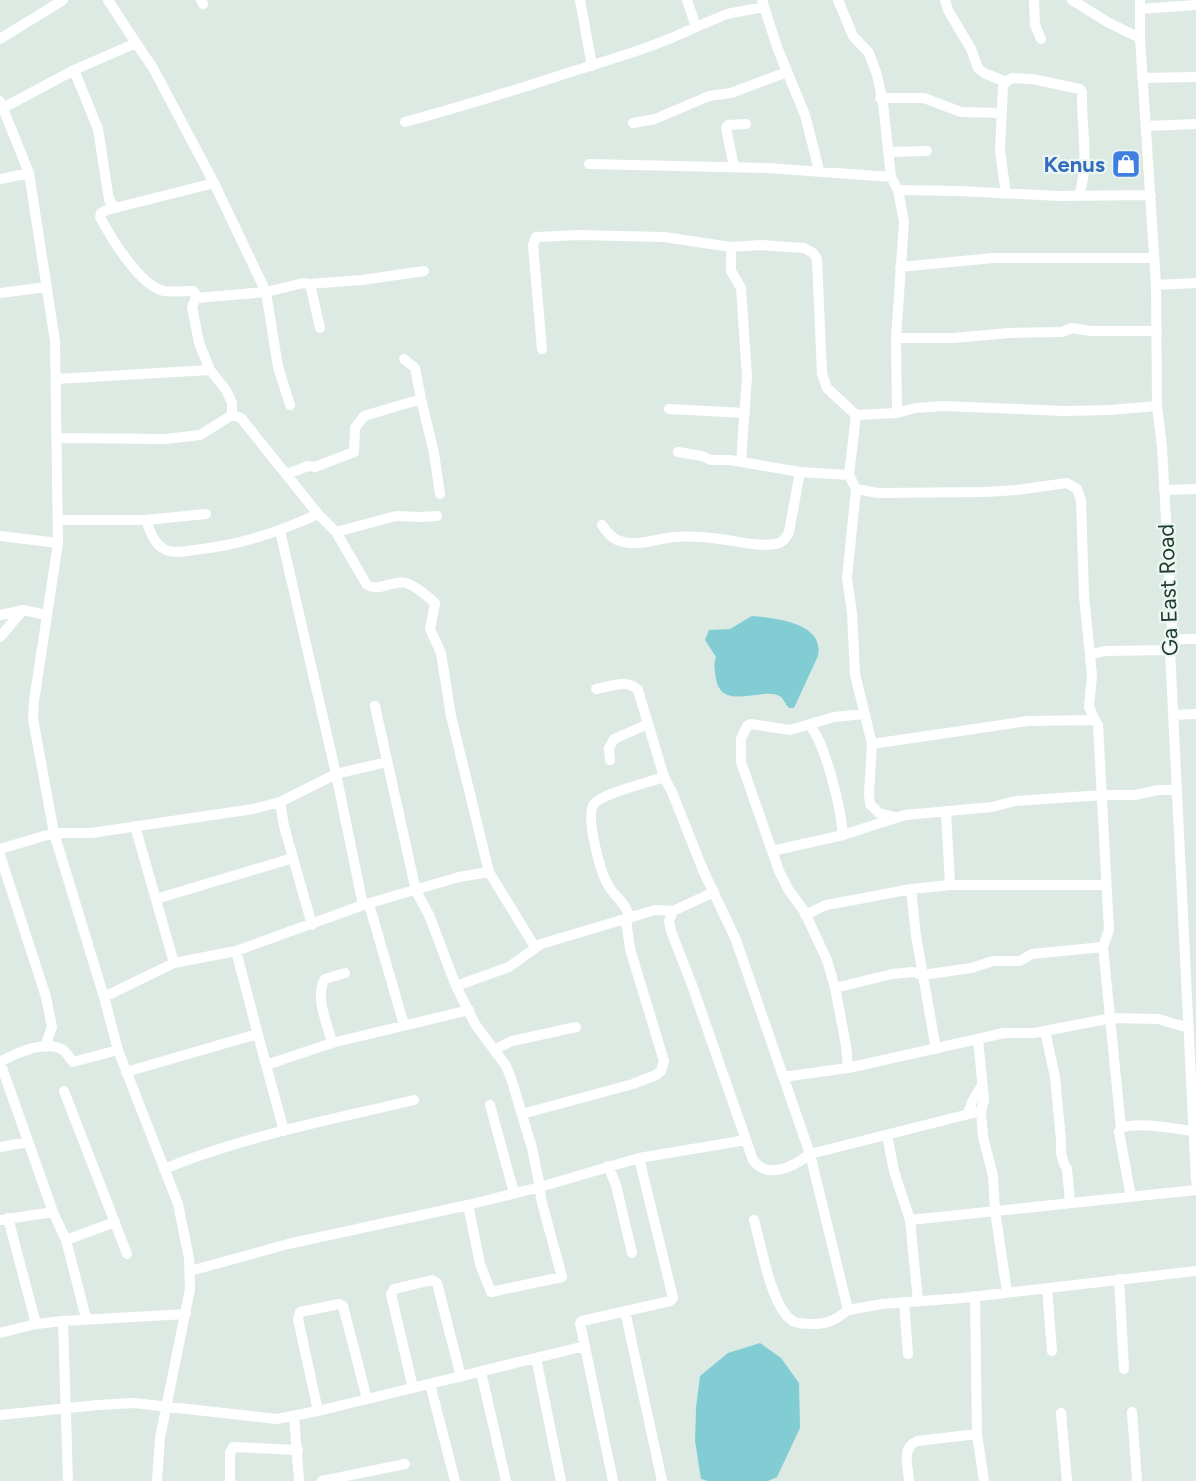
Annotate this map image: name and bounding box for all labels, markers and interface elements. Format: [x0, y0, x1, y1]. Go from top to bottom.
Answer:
shop icon: Kenus [1110, 148, 1142, 180]
place label: Kenus [1044, 151, 1105, 178]
street label: Ga East Road [1152, 523, 1184, 657]

